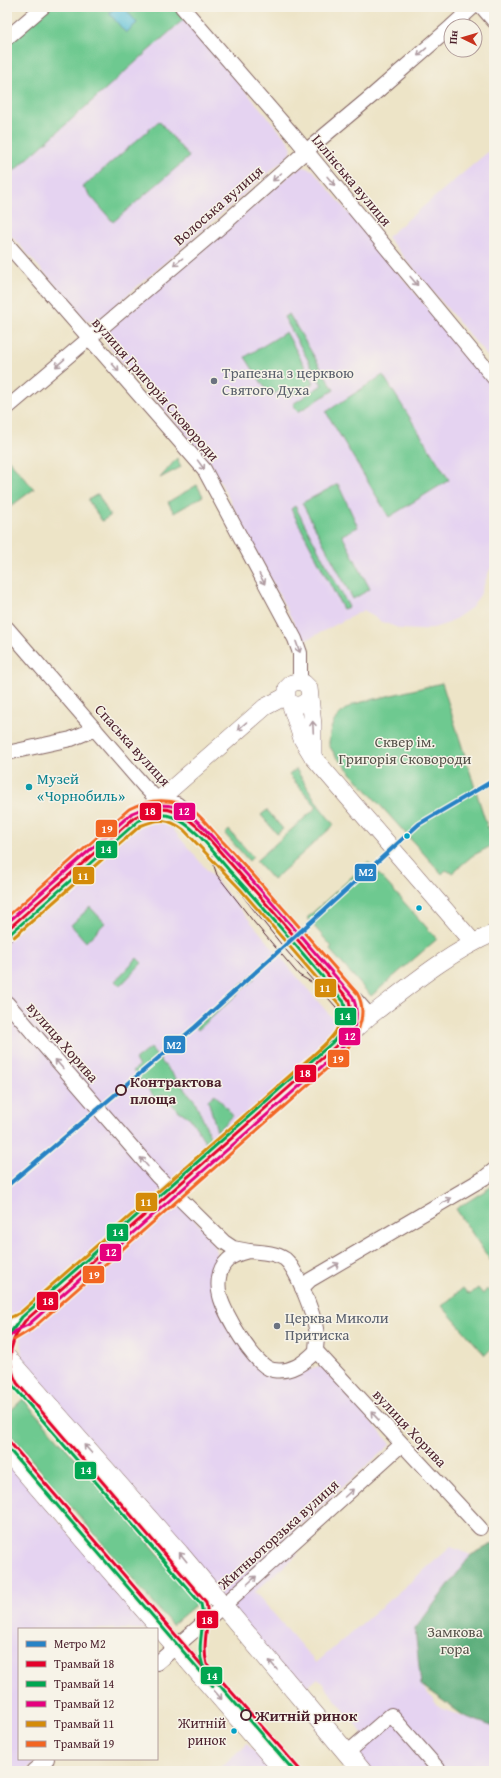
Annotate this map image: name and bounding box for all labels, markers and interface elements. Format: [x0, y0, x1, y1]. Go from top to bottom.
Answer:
north arrow [443, 18, 483, 58]
text: Пн [444, 29, 462, 45]
one-way arrow [416, 48, 427, 57]
street label: Іллінська вулиця [307, 129, 397, 231]
street label: Волоська вулиця [169, 160, 268, 250]
one-way arrow [271, 173, 282, 182]
one-way arrow [326, 176, 335, 187]
one-way arrow [173, 258, 184, 267]
one-way arrow [409, 276, 418, 286]
street label: вулиця Григорія Сковороди [88, 312, 224, 466]
one-way arrow [55, 358, 65, 367]
one-way arrow [111, 362, 120, 372]
place label: Трапезна з церквою Святого Духа [222, 362, 354, 400]
marker: Трапезна з церквою Святого Духа [209, 376, 219, 386]
one-way arrow [197, 459, 205, 470]
one-way arrow [259, 573, 267, 585]
one-way arrow [295, 641, 302, 654]
street label: Спаська вулиця [90, 699, 176, 791]
one-way arrow [309, 721, 317, 734]
one-way arrow [237, 722, 248, 731]
park label: Сквер ім. Григорія Сковороди [339, 731, 472, 769]
place label: Музей «Чорнобиль» [37, 768, 125, 806]
marker: Музей «Чорнобиль» [24, 782, 34, 792]
line badge: 18 [139, 802, 162, 821]
line badge: 12 [173, 802, 196, 821]
text: 18 [144, 803, 156, 819]
text: 12 [178, 803, 190, 819]
line badge: 19 [95, 819, 118, 838]
text: 19 [101, 821, 113, 837]
unlabelled marker [402, 831, 412, 841]
line badge: 14 [95, 840, 118, 859]
text: 14 [100, 841, 112, 857]
line badge: M2 [354, 863, 377, 882]
text: M2 [358, 864, 374, 880]
line badge: 11 [72, 866, 95, 885]
text: 11 [77, 868, 89, 884]
unlabelled marker [414, 903, 424, 913]
line badge: 11 [314, 978, 337, 998]
text: 11 [319, 980, 331, 996]
street label: вулиця Хорива [22, 997, 104, 1087]
line badge: 14 [334, 1007, 357, 1026]
text: 14 [339, 1008, 351, 1024]
line badge: 12 [338, 1027, 361, 1046]
text: 12 [344, 1028, 356, 1044]
line badge: M2 [163, 1035, 186, 1054]
text: M2 [166, 1037, 182, 1053]
line badge: 19 [327, 1049, 350, 1068]
text: 19 [332, 1051, 344, 1067]
one-way arrow [55, 1059, 64, 1069]
line badge: 18 [294, 1064, 317, 1083]
text: 18 [299, 1065, 311, 1081]
place label: Контрактова площа [130, 1071, 222, 1109]
marker: Контрактова площа [115, 1084, 127, 1096]
one-way arrow [140, 1157, 149, 1167]
line badge: 11 [135, 1192, 158, 1212]
text: 11 [140, 1194, 152, 1210]
one-way arrow [440, 1196, 452, 1204]
line badge: 14 [106, 1223, 129, 1242]
text: 14 [112, 1224, 124, 1240]
line badge: 12 [99, 1243, 122, 1262]
text: 12 [105, 1244, 117, 1260]
one-way arrow [327, 1262, 339, 1270]
line badge: 19 [82, 1265, 105, 1284]
text: 19 [88, 1267, 100, 1283]
line badge: 18 [36, 1291, 59, 1311]
text: 18 [42, 1293, 54, 1309]
place label: Церква Миколи Притиска [285, 1307, 389, 1345]
marker: Церква Миколи Притиска [272, 1321, 282, 1331]
street label: вулиця Хорива [368, 1384, 452, 1472]
one-way arrow [370, 1411, 380, 1421]
one-way arrow [83, 1444, 92, 1455]
line badge: 14 [74, 1461, 97, 1480]
text: 14 [80, 1462, 92, 1478]
street label: Житньоторзька вулиця [212, 1474, 343, 1595]
one-way arrow [344, 1488, 354, 1497]
one-way arrow [178, 1552, 187, 1563]
one-way arrow [247, 1575, 257, 1584]
line badge: 18 [196, 1610, 219, 1629]
text: 18 [201, 1612, 213, 1628]
park label: Замкова гора [427, 1621, 484, 1659]
legend [18, 1628, 158, 1760]
text: Метро M2 [54, 1635, 106, 1652]
text: Трамвай 18 [54, 1655, 115, 1672]
one-way arrow [269, 1660, 278, 1671]
line badge: 14 [200, 1666, 223, 1685]
text: 14 [206, 1668, 218, 1684]
text: Трамвай 14 [54, 1675, 115, 1692]
one-way arrow [214, 1689, 223, 1700]
text: Трамвай 12 [54, 1695, 115, 1712]
place label: Житній ринок [254, 1705, 358, 1726]
marker: Житній ринок [240, 1709, 252, 1721]
place label: Житнiй ринок [177, 1713, 227, 1750]
text: Трамвай 11 [54, 1715, 115, 1732]
marker: Житнiй ринок [229, 1726, 239, 1736]
text: Трамвай 19 [54, 1735, 115, 1752]

